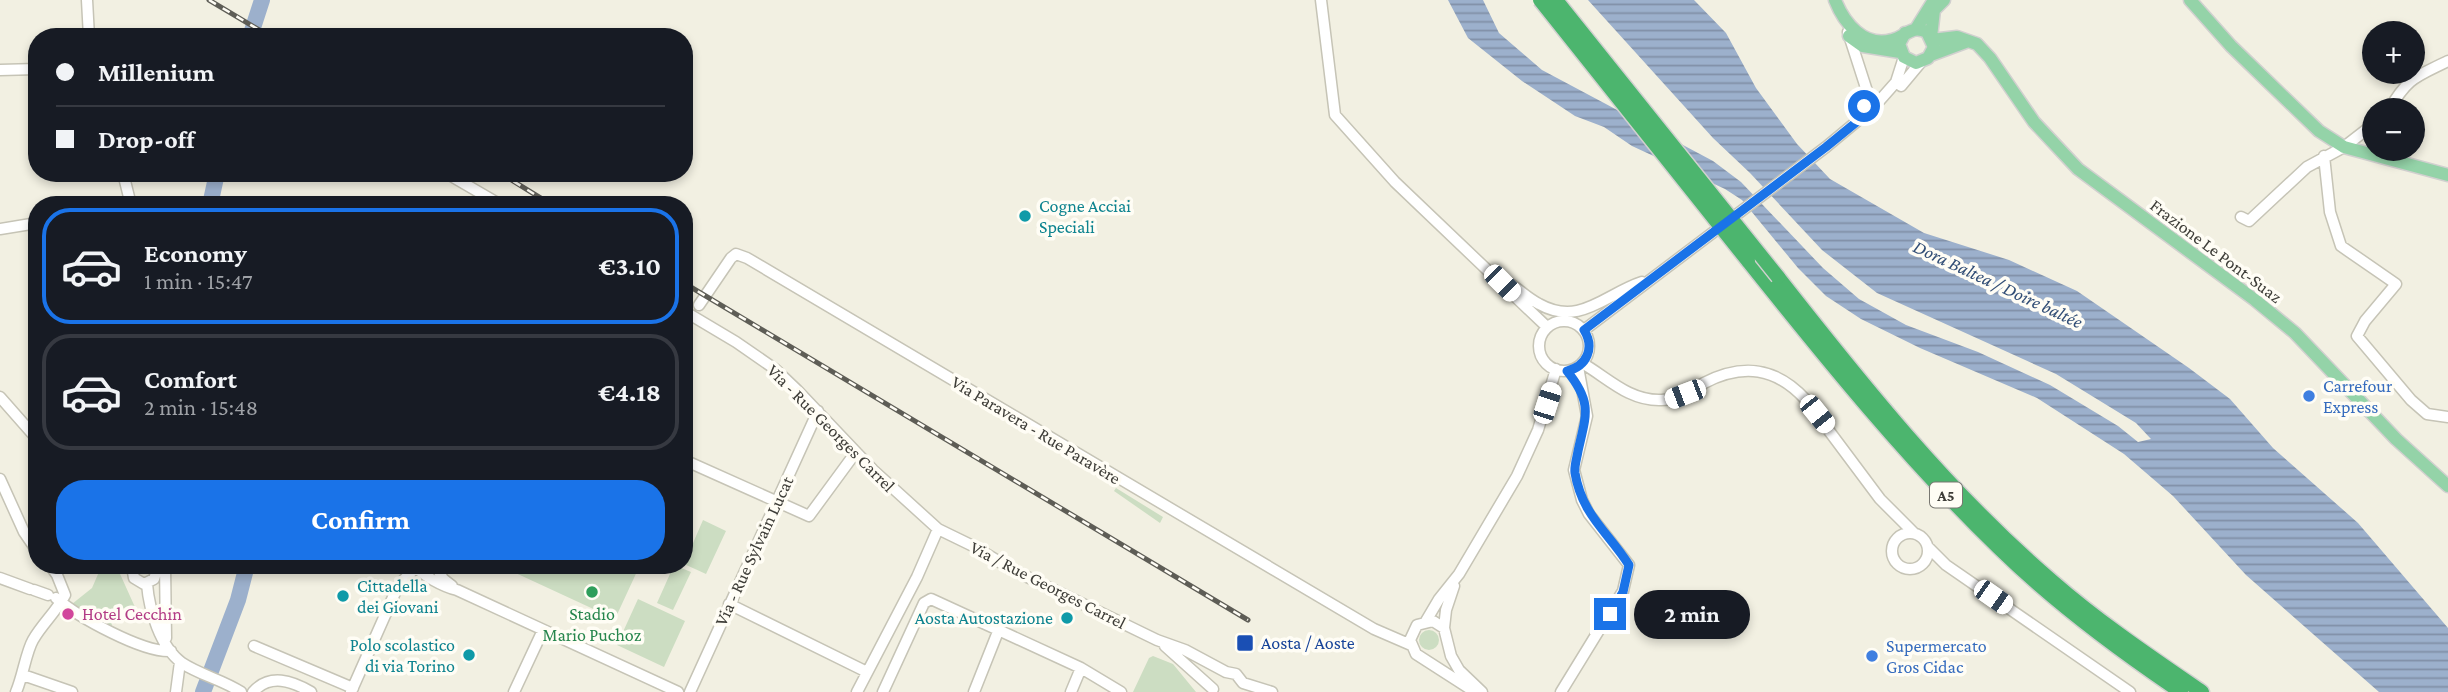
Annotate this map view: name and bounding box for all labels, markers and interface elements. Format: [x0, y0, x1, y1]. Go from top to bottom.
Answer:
map controls [2362, 21, 2425, 161]
button: + [2362, 21, 2425, 84]
text: Millenium [98, 58, 215, 87]
route start [1848, 90, 1880, 122]
button: − [2362, 98, 2425, 161]
text: Drop-off [98, 125, 195, 154]
street label: Frazione Le Pont-Suaz [2146, 195, 2286, 307]
place label: Cogne Acciai Speciali [1039, 196, 1131, 237]
marker: Cogne Acciai Speciali [1017, 208, 1033, 224]
icon: car [60, 235, 123, 298]
water label: Dora Baltea / Doire baltée [1910, 236, 2086, 332]
text: Economy [144, 239, 247, 268]
text: €3.10 [599, 252, 661, 281]
car [1480, 261, 1525, 305]
text: 1 min · 15:47 [144, 268, 253, 294]
street label: Via - Rue Georges Carrel [763, 360, 899, 496]
icon: car [60, 361, 123, 424]
text: Comfort [144, 365, 237, 394]
street label: Via Paravera - Rue Paravère [948, 372, 1124, 488]
place label: Carrefour Express [2323, 376, 2393, 417]
car [1662, 377, 1709, 411]
text: €4.18 [598, 378, 661, 407]
car [1531, 380, 1564, 426]
marker: Carrefour Express [2301, 388, 2317, 404]
car [1796, 391, 1839, 437]
text: 2 min · 15:48 [144, 394, 258, 420]
street label: Via - Rue Sylvain Lucat [711, 472, 798, 629]
button: Confirm [56, 480, 665, 560]
road number: A5 [1930, 482, 1962, 508]
street label: Via / Rue Georges Carrel [967, 537, 1129, 633]
place label: Cittadella dei Giovani [357, 576, 439, 617]
car [1970, 576, 2017, 618]
marker: Stadio Mario Puchoz [584, 584, 600, 600]
marker: Cittadella dei Giovani [335, 588, 351, 604]
callout: 2 min [1634, 590, 1750, 638]
route end [1594, 598, 1626, 630]
text: 2 min [1664, 601, 1720, 627]
place label: Hotel Cecchin [82, 604, 182, 624]
place label: Stadio Mario Puchoz [543, 604, 642, 645]
marker: Hotel Cecchin [60, 606, 76, 622]
place label: Aosta Autostazione [915, 608, 1053, 628]
marker: Aosta Autostazione [1059, 610, 1075, 626]
marker: Aosta / Aoste [1235, 633, 1255, 653]
place label: Aosta / Aoste [1261, 633, 1355, 653]
place label: Polo scolastico di via Torino [350, 635, 455, 676]
place label: Supermercato Gros Cidac [1886, 636, 1987, 677]
marker: Polo scolastico di via Torino [461, 647, 477, 663]
marker: Supermercato Gros Cidac [1864, 648, 1880, 664]

